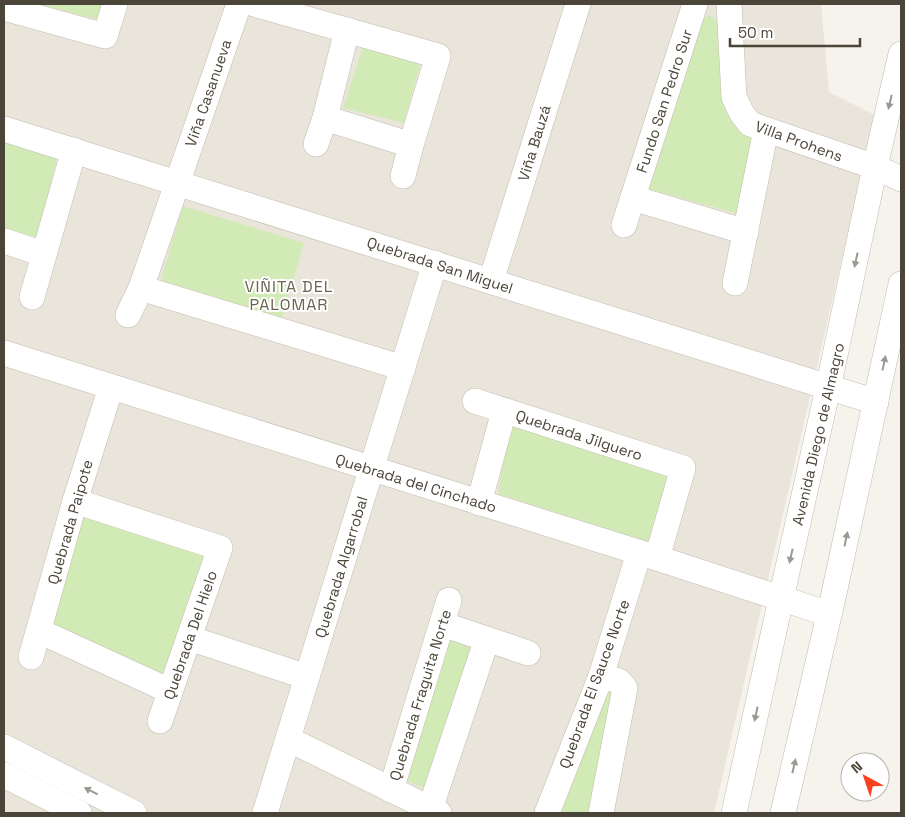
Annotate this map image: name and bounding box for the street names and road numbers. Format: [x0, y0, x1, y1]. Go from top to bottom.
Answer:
street label: Fundo San Pedro Sur [632, 26, 696, 175]
street label: Viña Casanueva [181, 36, 235, 149]
street label: Viña Bauzá [513, 102, 555, 183]
street label: Villa Prohens [753, 116, 845, 166]
street label: Quebrada San Miguel [365, 232, 515, 298]
street label: Avenida Diego de Almagro [788, 341, 848, 527]
street label: Quebrada Jilguero [513, 406, 645, 464]
street label: Quebrada del Cinchado [333, 449, 499, 517]
street label: Quebrada Paipote [43, 457, 97, 587]
street label: Quebrada Algarrobal [310, 494, 372, 640]
street label: Quebrada Del Hielo [159, 568, 221, 702]
street label: Quebrada El Sauce Norte [555, 597, 634, 771]
street label: Quebrada Fraguita Norte [385, 607, 455, 783]

